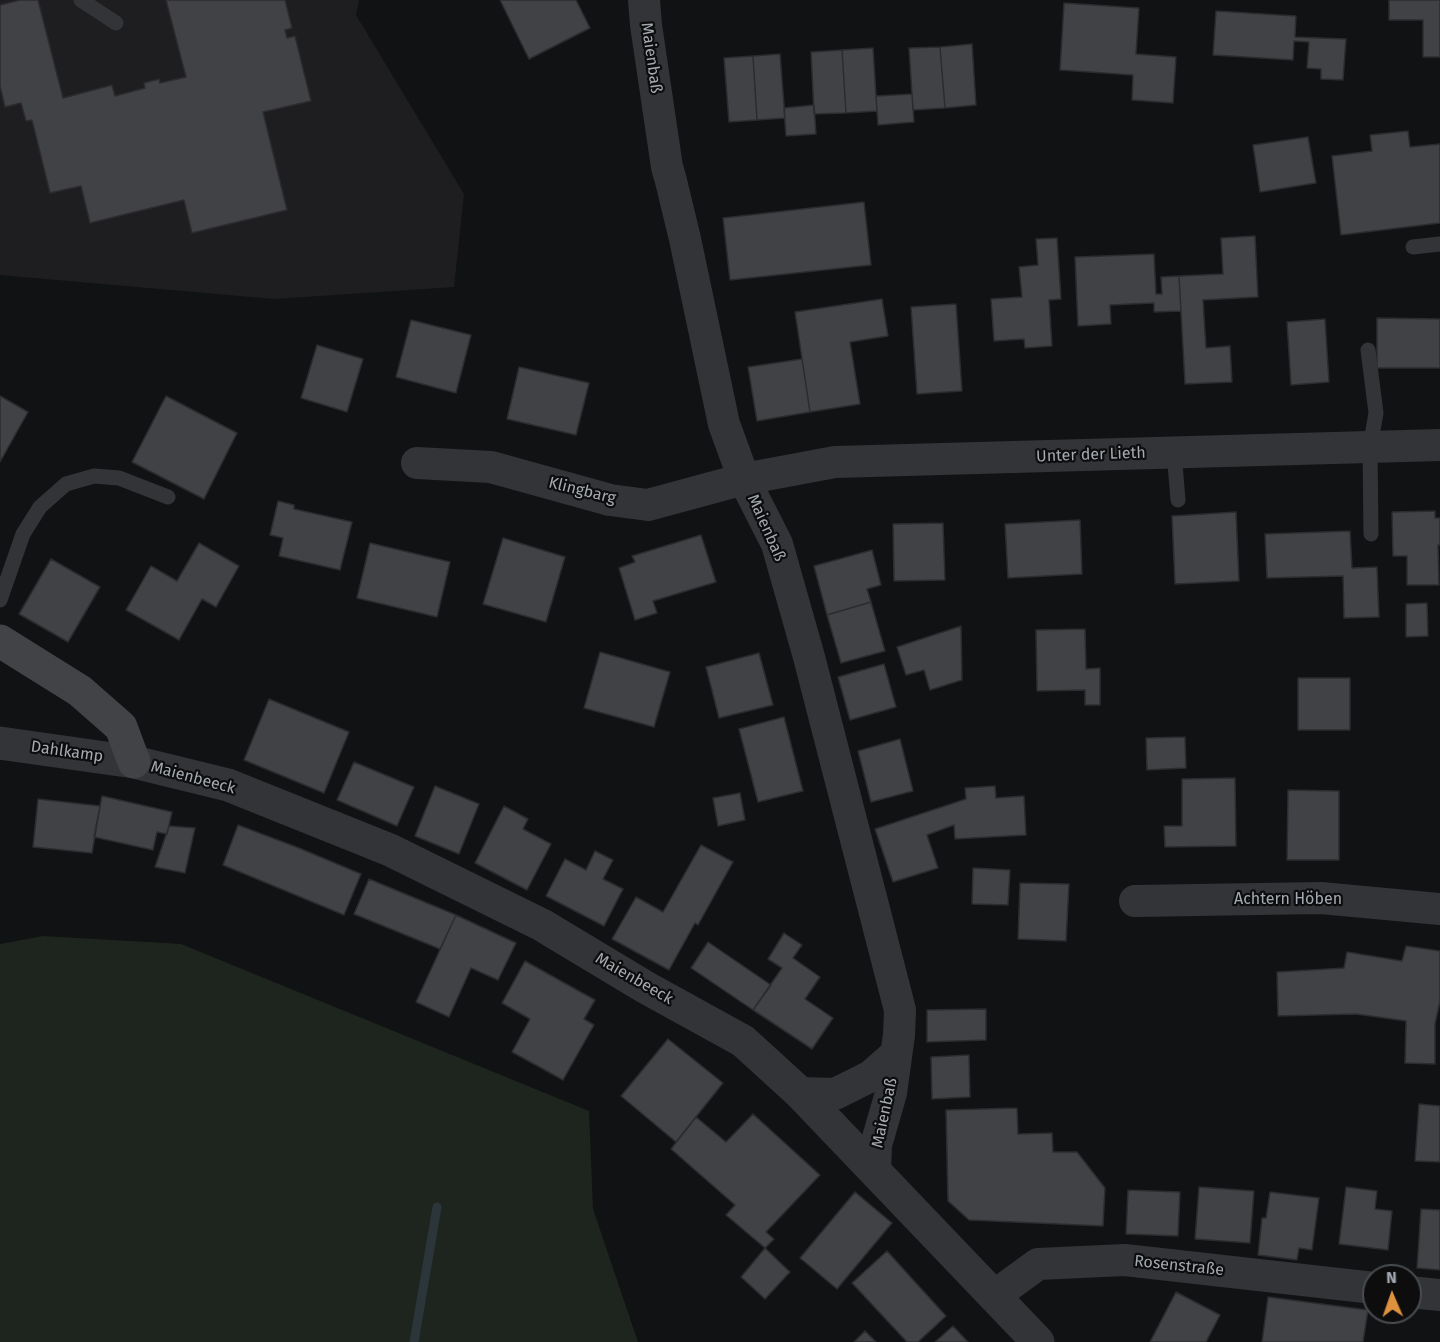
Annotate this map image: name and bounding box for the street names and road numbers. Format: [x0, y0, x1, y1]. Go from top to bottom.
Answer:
street label: Maienbaß [637, 21, 665, 95]
street label: Unter der Lieth [1036, 443, 1146, 467]
street label: Klingbarg [546, 473, 618, 509]
street label: Maienbaß [743, 492, 789, 564]
street label: Dahlkamp [30, 737, 104, 767]
street label: Maienbeeck [149, 758, 237, 798]
street label: Achtern Höben [1234, 890, 1342, 910]
street label: Maienbeeck [592, 949, 676, 1009]
street label: Maienbaß [868, 1076, 902, 1150]
street label: Rosenstraße [1133, 1252, 1225, 1280]

